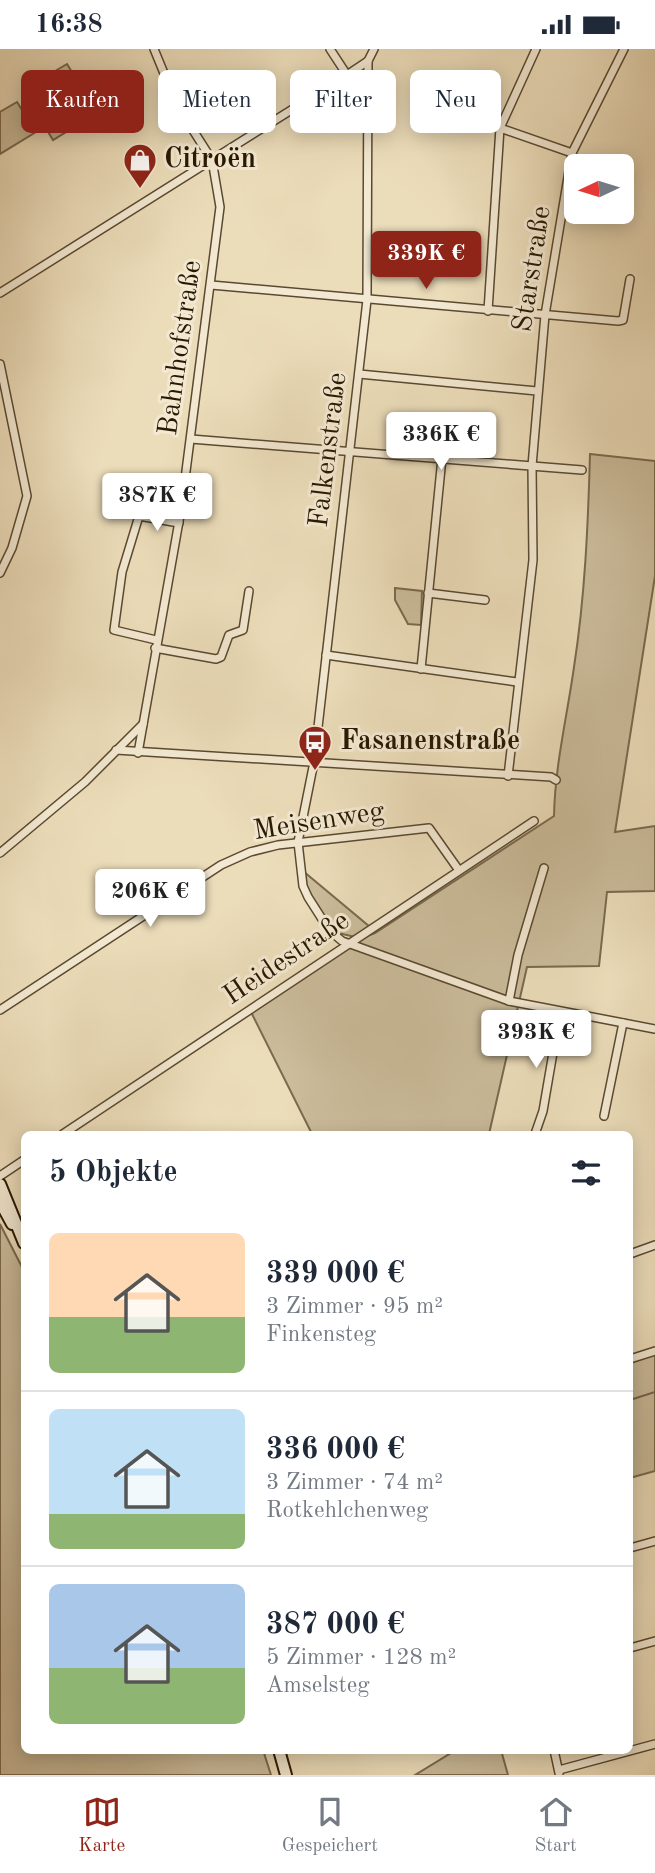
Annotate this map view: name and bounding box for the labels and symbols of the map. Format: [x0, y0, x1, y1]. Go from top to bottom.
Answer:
shop icon: Citroën [121, 141, 159, 190]
place label: Citroën [164, 146, 256, 174]
north arrow [564, 154, 634, 224]
street label: Starstraße [509, 204, 557, 334]
pin: 339K € [369, 231, 483, 291]
street label: Bahnhofstraße [155, 259, 207, 437]
street label: Falkenstraße [306, 371, 352, 529]
pin: 336K € [384, 413, 498, 472]
pin: 387K € [100, 473, 214, 533]
bus stop icon: Fasanenstraße [296, 723, 334, 772]
place label: Fasanenstraße [340, 728, 520, 756]
street label: Meisenweg [251, 798, 387, 846]
pin: 206K € [93, 869, 207, 929]
street label: Heidestraße [219, 907, 355, 1011]
pin: 393K € [479, 1011, 593, 1070]

